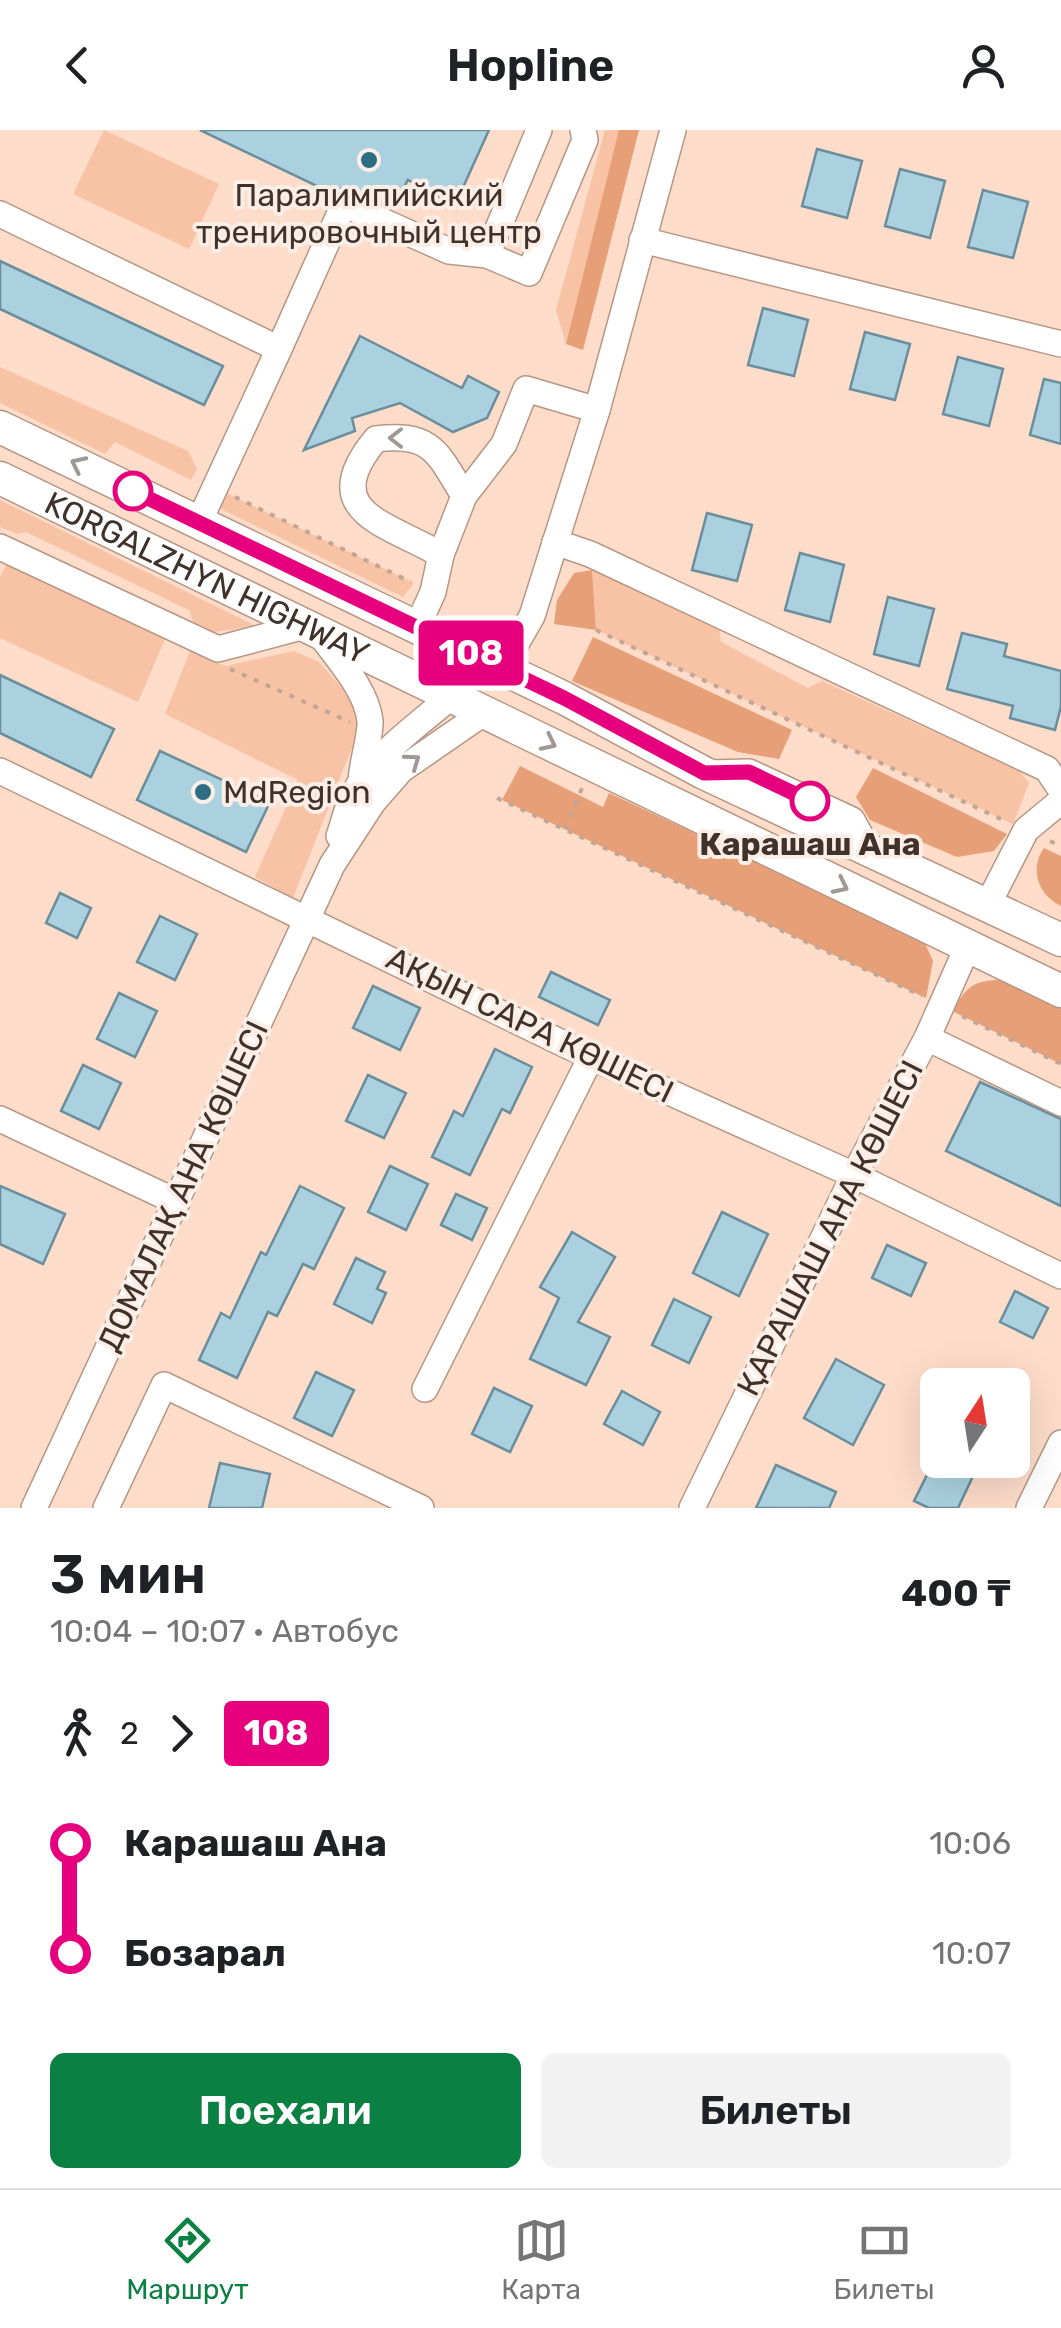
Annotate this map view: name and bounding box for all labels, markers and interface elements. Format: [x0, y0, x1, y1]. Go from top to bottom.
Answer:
icon: back [50, 38, 105, 93]
icon: person [956, 38, 1011, 93]
text: Hopline [447, 39, 614, 92]
marker: Паралимпийский тренировочный центр [358, 149, 380, 171]
place label: Паралимпийский тренировочный центр [196, 176, 542, 251]
one-way arrow [387, 427, 402, 449]
one-way arrow [70, 457, 88, 477]
unlabelled marker [114, 472, 152, 510]
street label: KORGALZHYN HIGHWAY [39, 484, 375, 673]
line badge: 108 [414, 620, 528, 686]
text: 108 [439, 632, 503, 674]
one-way arrow [539, 730, 557, 750]
one-way arrow [402, 756, 420, 773]
place label: MdRegion [223, 773, 371, 811]
marker: MdRegion [192, 781, 214, 803]
marker: Карашаш Ана [791, 782, 829, 820]
place label: Карашаш Ана [699, 825, 921, 863]
one-way arrow [831, 874, 849, 893]
street label: АҚЫН САРА КӨШЕСІ [380, 939, 680, 1111]
street label: ДОМАЛАҚ АНА КӨШЕСІ [90, 1015, 276, 1357]
street label: ҚАРАШАШ АНА КӨШЕСІ [729, 1054, 931, 1402]
north arrow [920, 1368, 1030, 1478]
map controls [920, 1368, 1030, 1478]
text: 3 мин [50, 1542, 206, 1607]
text: 400 ₸ [901, 1570, 1011, 1616]
text: 10:04 – 10:07 · Автобус [50, 1612, 399, 1650]
icon: walk [50, 1706, 105, 1761]
icon: forward [154, 1706, 209, 1761]
text: 108 [244, 1712, 309, 1754]
text: 2 [120, 1714, 139, 1752]
text: Карашаш Ана [124, 1820, 387, 1866]
text: 10:06 [929, 1824, 1011, 1862]
text: Бозарал [124, 1930, 286, 1976]
text: 10:07 [932, 1934, 1011, 1972]
button: Поехали [50, 2053, 521, 2168]
button: Билеты [541, 2053, 1011, 2168]
tab: Маршрут [126, 2213, 249, 2306]
tab: Карта [501, 2213, 581, 2306]
tab: Билеты [834, 2213, 935, 2306]

